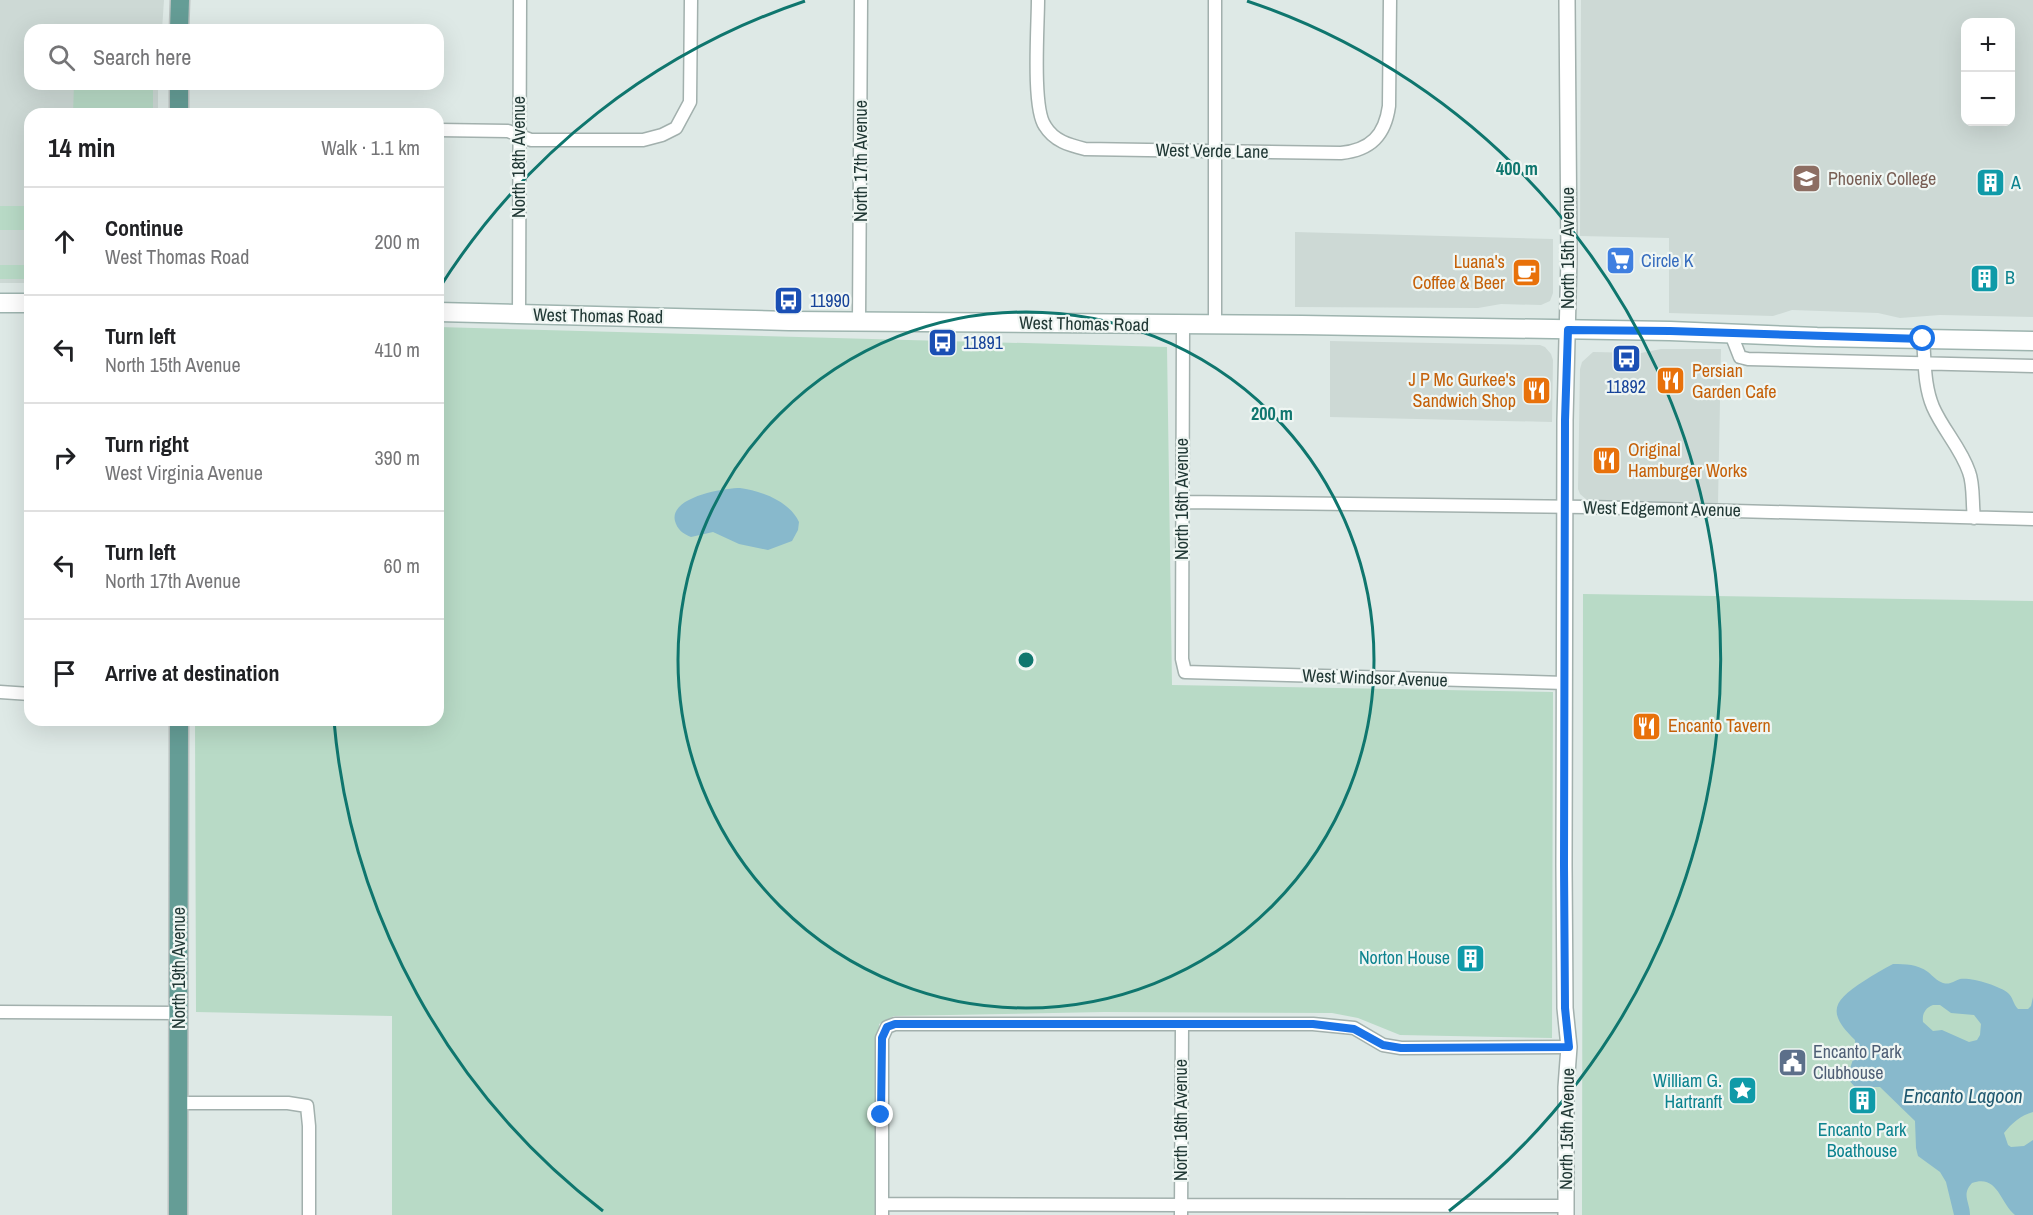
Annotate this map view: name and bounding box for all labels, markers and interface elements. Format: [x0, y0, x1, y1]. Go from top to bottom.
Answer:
map controls [1961, 18, 2015, 126]
button: + [1961, 18, 2015, 72]
search box [24, 24, 444, 90]
icon: search [45, 41, 78, 74]
text: Search here [93, 42, 191, 72]
button: − [1961, 72, 2015, 126]
street label: North 18th Avenue [506, 96, 531, 218]
street label: North 17th Avenue [848, 100, 873, 222]
text: 14 min [48, 130, 116, 165]
text: Walk · 1.1 km [321, 134, 420, 161]
street label: West Verde Lane [1155, 137, 1269, 164]
text: 400 m [1496, 156, 1538, 181]
school or university icon: Phoenix College [1791, 163, 1823, 195]
place label: Phoenix College [1828, 166, 1936, 191]
building icon: A [1974, 167, 2006, 199]
place label: A [2010, 170, 2021, 195]
street label: North 15th Avenue [1555, 187, 1580, 309]
text: Continue [105, 213, 183, 243]
icon: ahead [48, 225, 81, 258]
text: 200 m [374, 228, 420, 255]
text: West Thomas Road [105, 243, 249, 270]
supermarket icon: Circle K [1604, 245, 1636, 277]
place label: Circle K [1641, 248, 1694, 273]
place label: Luana's Coffee & Beer [1413, 249, 1505, 295]
cafe icon: Luana's Coffee & Beer [1510, 256, 1542, 288]
building icon: B [1968, 262, 2000, 294]
place label: B [2005, 265, 2015, 290]
bus stop icon: 11990 [773, 285, 805, 317]
place label: 11990 [810, 288, 850, 313]
street label: West Thomas Road [533, 302, 663, 329]
street label: West Thomas Road [1019, 310, 1149, 337]
text: Turn left [105, 321, 176, 351]
route start [1909, 325, 1935, 351]
bus stop icon: 11891 [926, 327, 958, 359]
place label: 11891 [963, 330, 1004, 355]
icon: left [48, 333, 81, 366]
text: 410 m [374, 336, 420, 363]
bus stop icon: 11892 [1610, 342, 1642, 374]
text: North 15th Avenue [105, 351, 241, 378]
place label: Persian Garden Cafe [1692, 358, 1777, 404]
restaurant icon: Persian Garden Cafe [1655, 365, 1687, 397]
place label: J P Mc Gurkee's Sandwich Shop [1408, 367, 1516, 413]
restaurant icon: J P Mc Gurkee's Sandwich Shop [1521, 374, 1553, 406]
place label: 11892 [1606, 374, 1646, 399]
text: 200 m [1251, 401, 1293, 426]
text: Turn right [105, 429, 189, 459]
place label: Original Hamburger Works [1628, 437, 1747, 483]
street label: North 16th Avenue [1169, 438, 1194, 560]
icon: right [48, 441, 81, 474]
text: 390 m [374, 444, 420, 471]
restaurant icon: Original Hamburger Works [1591, 444, 1623, 476]
text: West Virginia Avenue [105, 459, 263, 486]
street label: West Edgemont Avenue [1583, 495, 1741, 522]
text: Turn left [105, 537, 176, 567]
icon: left [48, 549, 81, 582]
text: 60 m [384, 552, 420, 579]
text: North 17th Avenue [105, 567, 241, 594]
centre of rings [1016, 650, 1036, 670]
icon: arrive [48, 657, 81, 690]
text: Arrive at destination [105, 658, 279, 688]
street label: West Windsor Avenue [1302, 662, 1448, 693]
restaurant icon: Encanto Tavern [1631, 710, 1663, 742]
place label: Encanto Tavern [1668, 713, 1771, 738]
street label: North 19th Avenue [166, 907, 191, 1029]
building icon: Norton House [1455, 942, 1487, 974]
place label: Norton House [1359, 945, 1450, 970]
place label: Encanto Park Clubhouse [1813, 1039, 1902, 1085]
public building icon: Encanto Park Clubhouse [1776, 1046, 1808, 1078]
street label: North 16th Avenue [1168, 1059, 1193, 1181]
street label: North 15th Avenue [1553, 1068, 1580, 1190]
place label: William G. Hartranft [1653, 1068, 1722, 1114]
place icon: William G. Hartranft [1727, 1075, 1759, 1107]
water label: Encanto Lagoon [1903, 1082, 2023, 1109]
building icon: Encanto Park Boathouse [1846, 1085, 1878, 1117]
route end [867, 1101, 893, 1127]
place label: Encanto Park Boathouse [1818, 1117, 1907, 1163]

